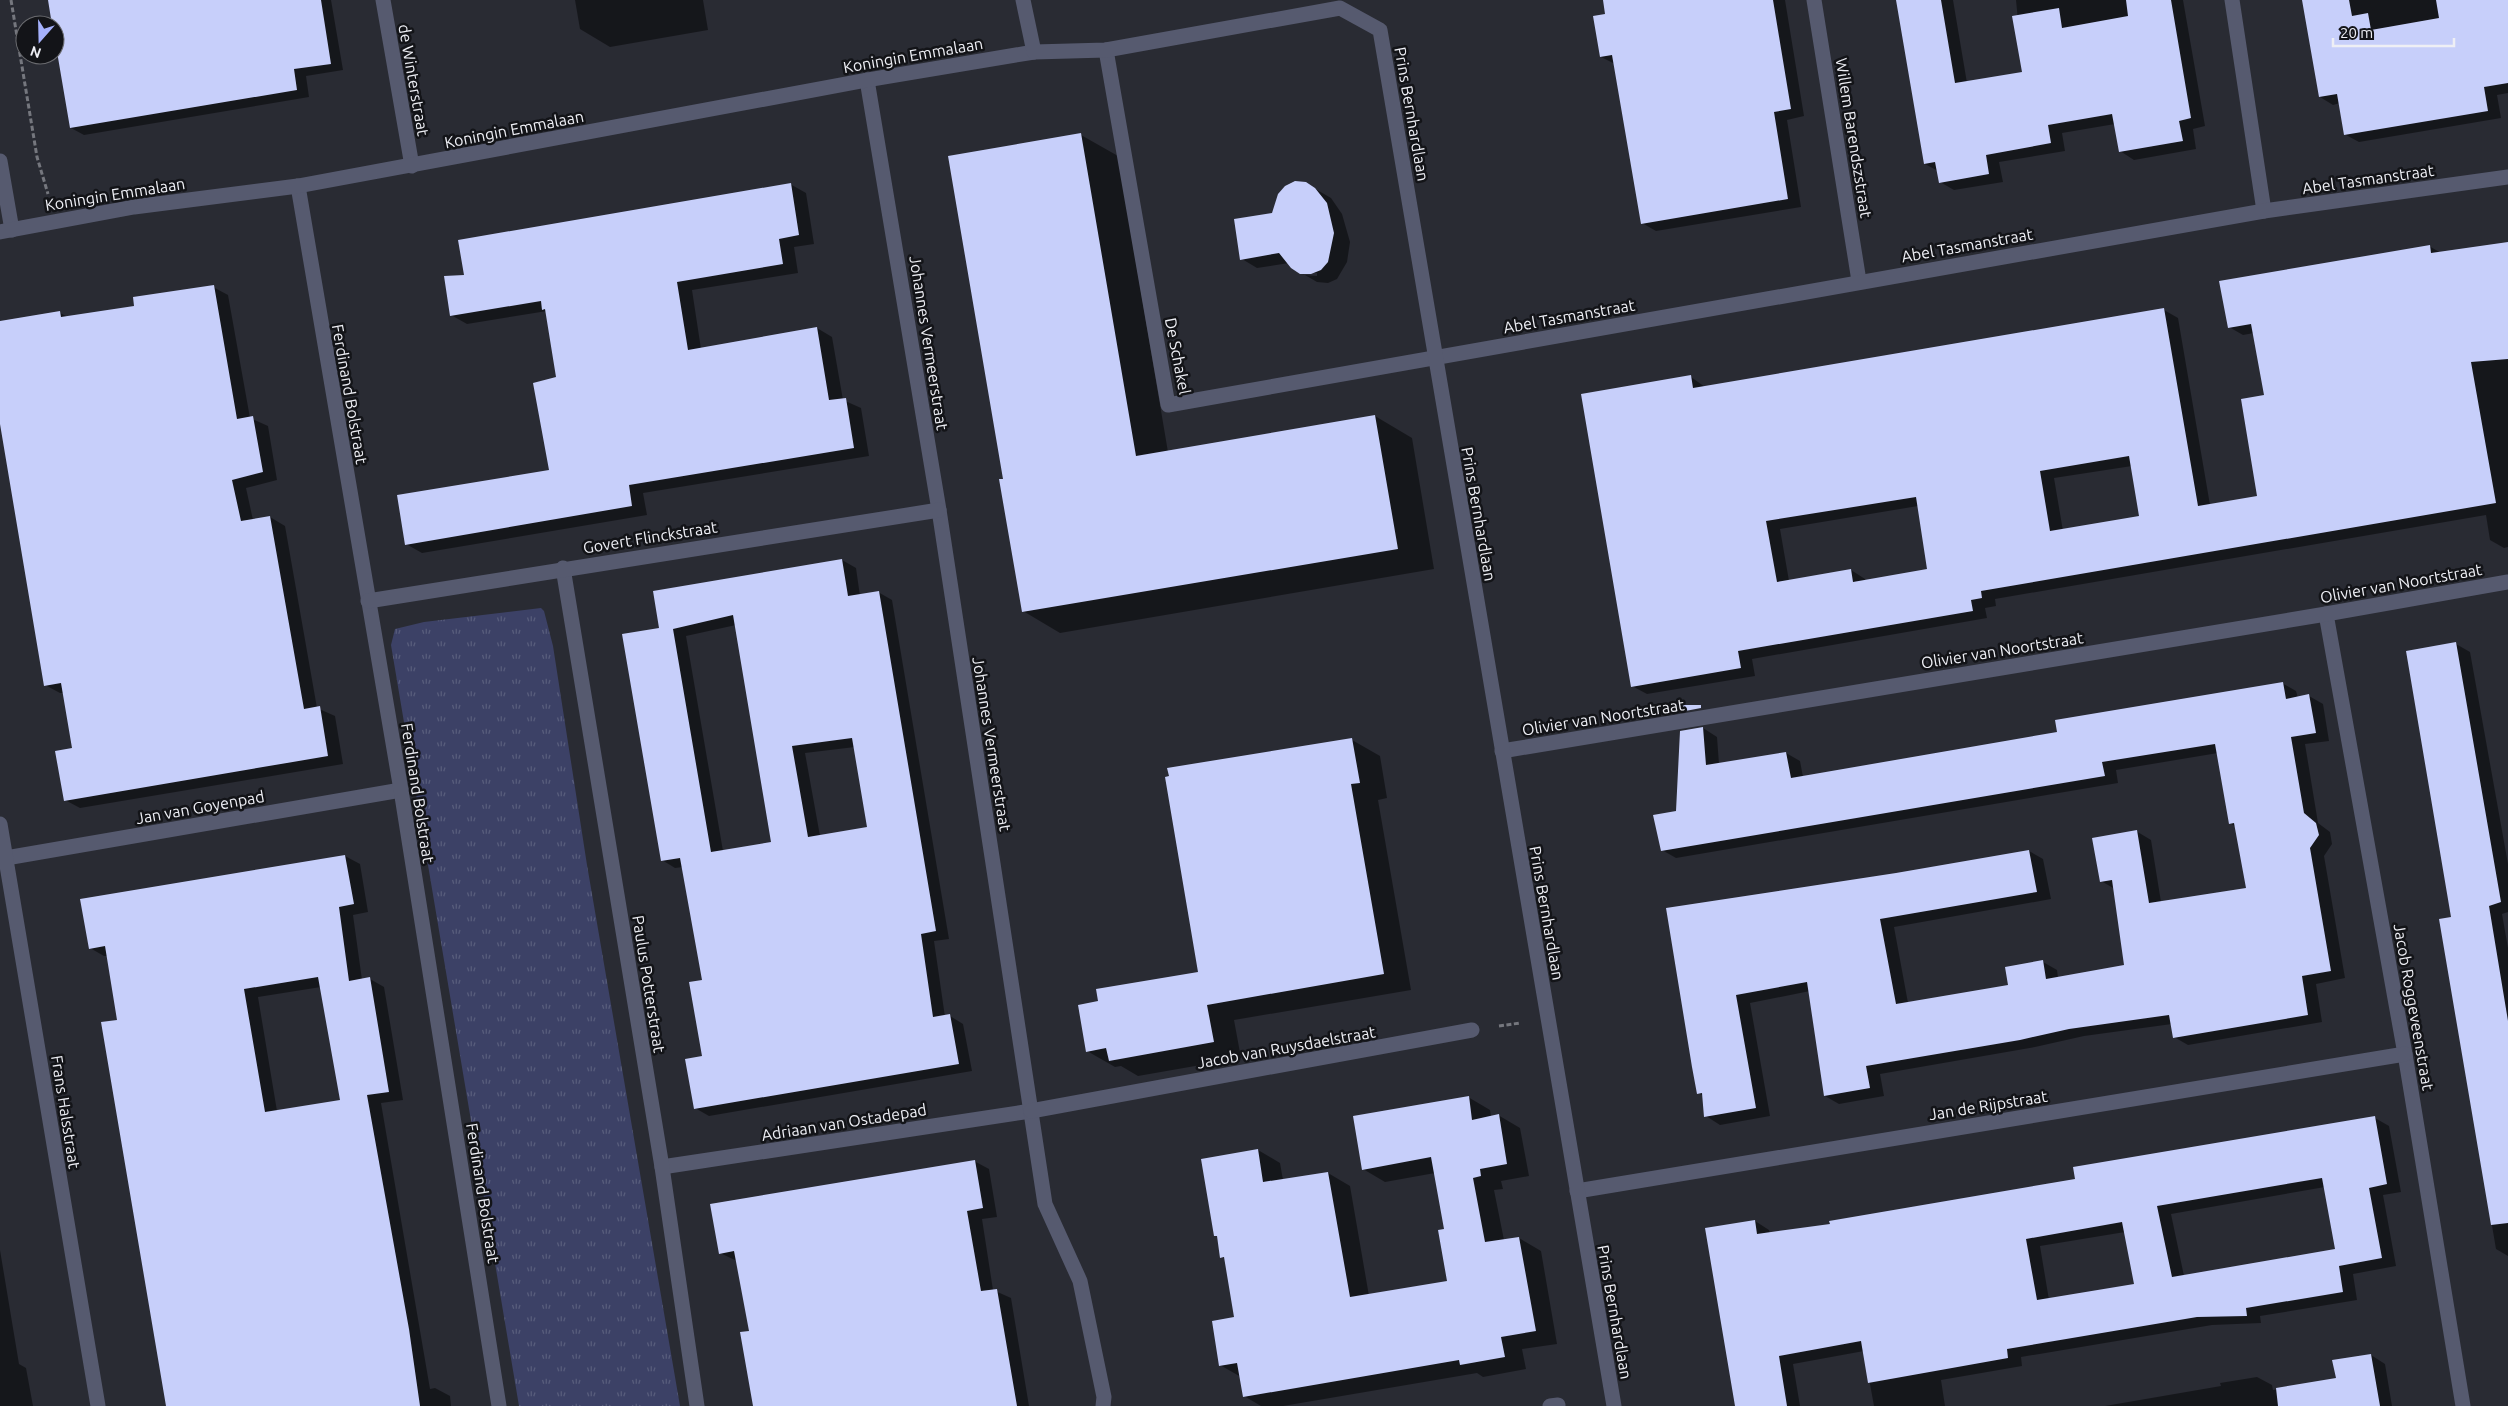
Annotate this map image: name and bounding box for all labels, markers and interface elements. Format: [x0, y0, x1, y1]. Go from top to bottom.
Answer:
north arrow [15, 15, 65, 65]
scale bar [2333, 15, 2454, 47]
street label: de Winterstraat [395, 23, 433, 138]
text: 20 m [2340, 24, 2373, 41]
street label: Koningin Emmalaan [842, 34, 984, 76]
text: N [28, 43, 43, 62]
street label: Prins Bernhardlaan [1391, 45, 1433, 183]
street label: Willem Barendszstraat [1832, 57, 1876, 220]
street label: Koningin Emmalaan [443, 107, 585, 151]
street label: Abel Tasmanstraat [2301, 161, 2436, 197]
street label: Koningin Emmalaan [44, 174, 186, 214]
street label: Abel Tasmanstraat [1900, 224, 2035, 265]
street label: Johannes Vermeerstraat [906, 255, 952, 432]
street label: Abel Tasmanstraat [1502, 295, 1637, 336]
street label: De Schakel [1162, 316, 1194, 396]
street label: Ferdinand Bolstraat [329, 323, 371, 466]
street label: Prins Bernhardlaan [1458, 445, 1500, 583]
street label: Govert Flinckstraat [582, 517, 719, 557]
street label: Olivier van Noortstraat [2319, 560, 2484, 606]
street label: Olivier van Noortstraat [1920, 628, 2085, 672]
street label: Johannes Vermeerstraat [969, 656, 1015, 833]
street label: Olivier van Noortstraat [1521, 695, 1686, 739]
street label: Ferdinand Bolstraat [398, 722, 438, 865]
street label: Jan van Goyenpad [134, 787, 266, 827]
street label: Prins Bernhardlaan [1526, 844, 1568, 982]
street label: Paulus Potterstraat [629, 914, 669, 1055]
street label: Jacob Roggeveenstraat [2390, 922, 2438, 1092]
street label: Jacob van Ruysdaelstraat [1195, 1022, 1377, 1072]
street label: Frans Halsstraat [48, 1054, 84, 1171]
street label: Jan de Rijpstraat [1927, 1087, 2049, 1123]
street label: Adriaan van Ostadepad [760, 1100, 928, 1144]
street label: Ferdinand Bolstraat [463, 1122, 503, 1265]
street label: Prins Bernhardlaan [1594, 1243, 1636, 1381]

